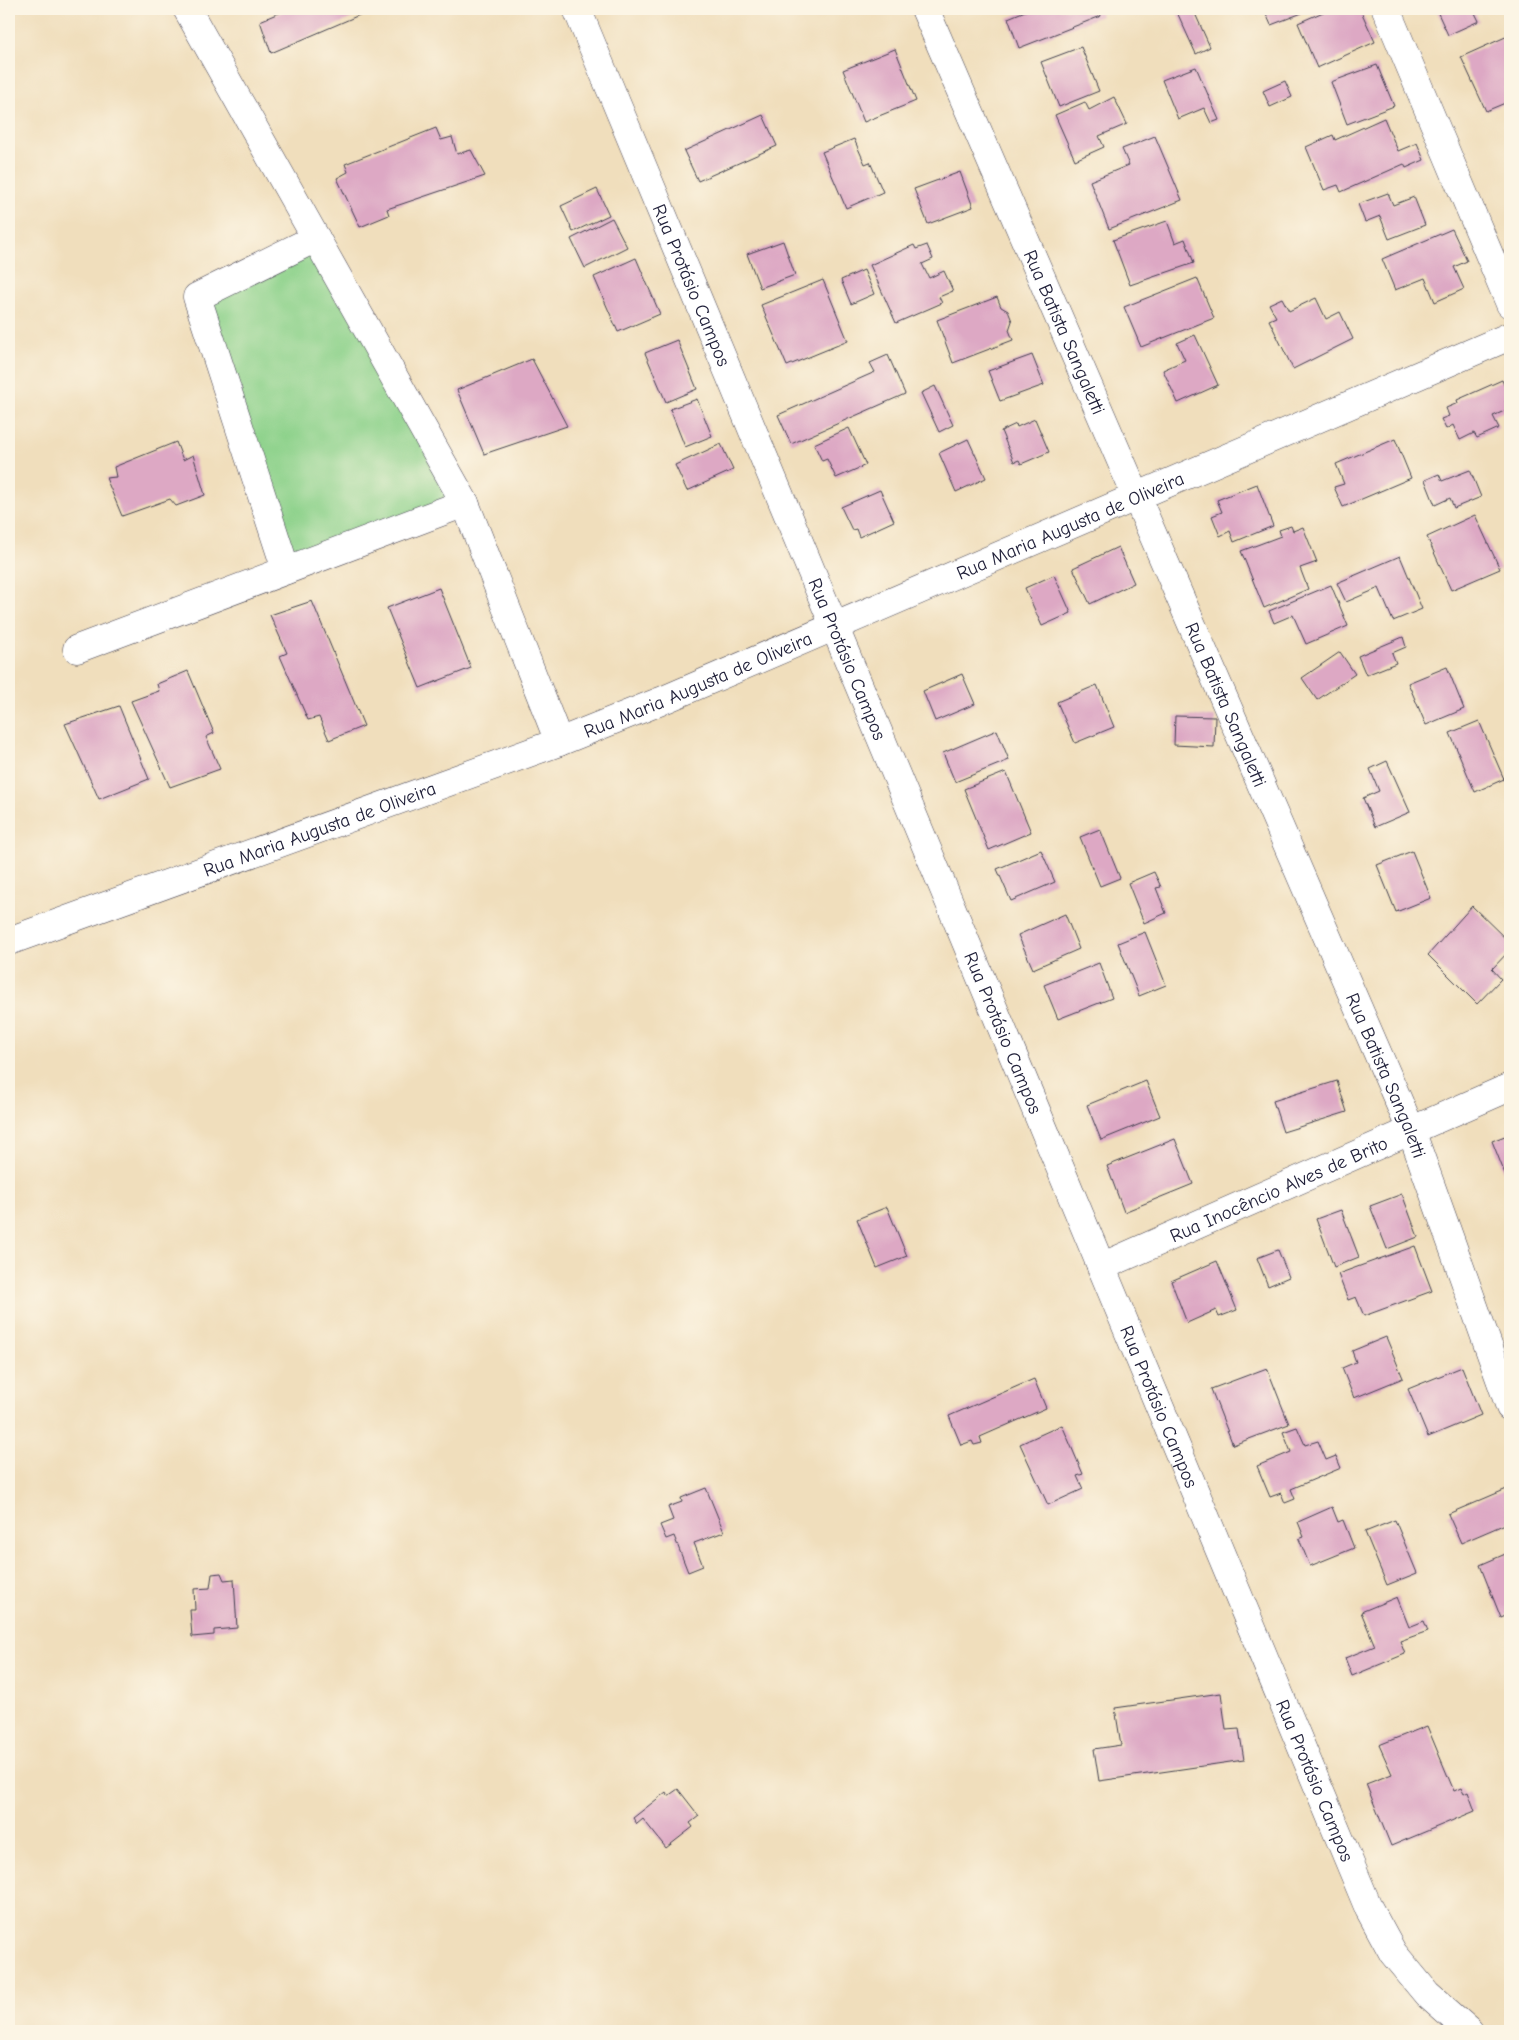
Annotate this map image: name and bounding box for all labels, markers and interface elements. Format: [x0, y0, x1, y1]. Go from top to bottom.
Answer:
street label: Rua Protásio Campos [648, 201, 735, 370]
street label: Rua Batista Sangaletti [1019, 247, 1109, 418]
street label: Rua Maria Augusta de Oliveira [953, 467, 1188, 585]
street label: Rua Protásio Campos [803, 575, 891, 744]
street label: Rua Batista Sangaletti [1180, 619, 1271, 791]
street label: Rua Maria Augusta de Oliveira [581, 627, 815, 743]
street label: Rua Maria Augusta de Oliveira [200, 778, 439, 882]
street label: Rua Protásio Campos [959, 949, 1046, 1117]
street label: Rua Batista Sangaletti [1341, 990, 1430, 1161]
street label: Rua Inocêncio Alves de Brito [1167, 1132, 1391, 1247]
street label: Rua Protásio Campos [1115, 1323, 1202, 1491]
street label: Rua Protásio Campos [1271, 1696, 1358, 1865]

